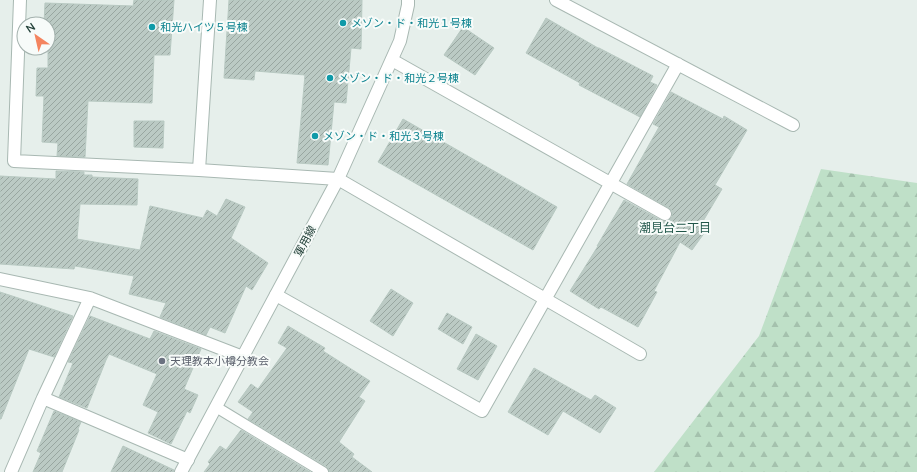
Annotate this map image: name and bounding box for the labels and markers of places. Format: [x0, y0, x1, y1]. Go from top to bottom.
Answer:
place label: メゾン・ド・和光１号棟 [351, 16, 472, 30]
marker: メゾン・ド・和光１号棟 [338, 18, 348, 28]
place label: 和光ハイツ５号棟 [160, 20, 248, 34]
marker: 和光ハイツ５号棟 [147, 22, 157, 32]
place label: メゾン・ド・和光２号棟 [338, 71, 459, 85]
marker: メゾン・ド・和光２号棟 [325, 73, 335, 83]
place label: メゾン・ド・和光３号棟 [323, 129, 444, 143]
marker: メゾン・ド・和光３号棟 [310, 131, 320, 141]
place label: 天理教本小樽分教会 [170, 354, 269, 368]
marker: 天理教本小樽分教会 [157, 356, 167, 366]

